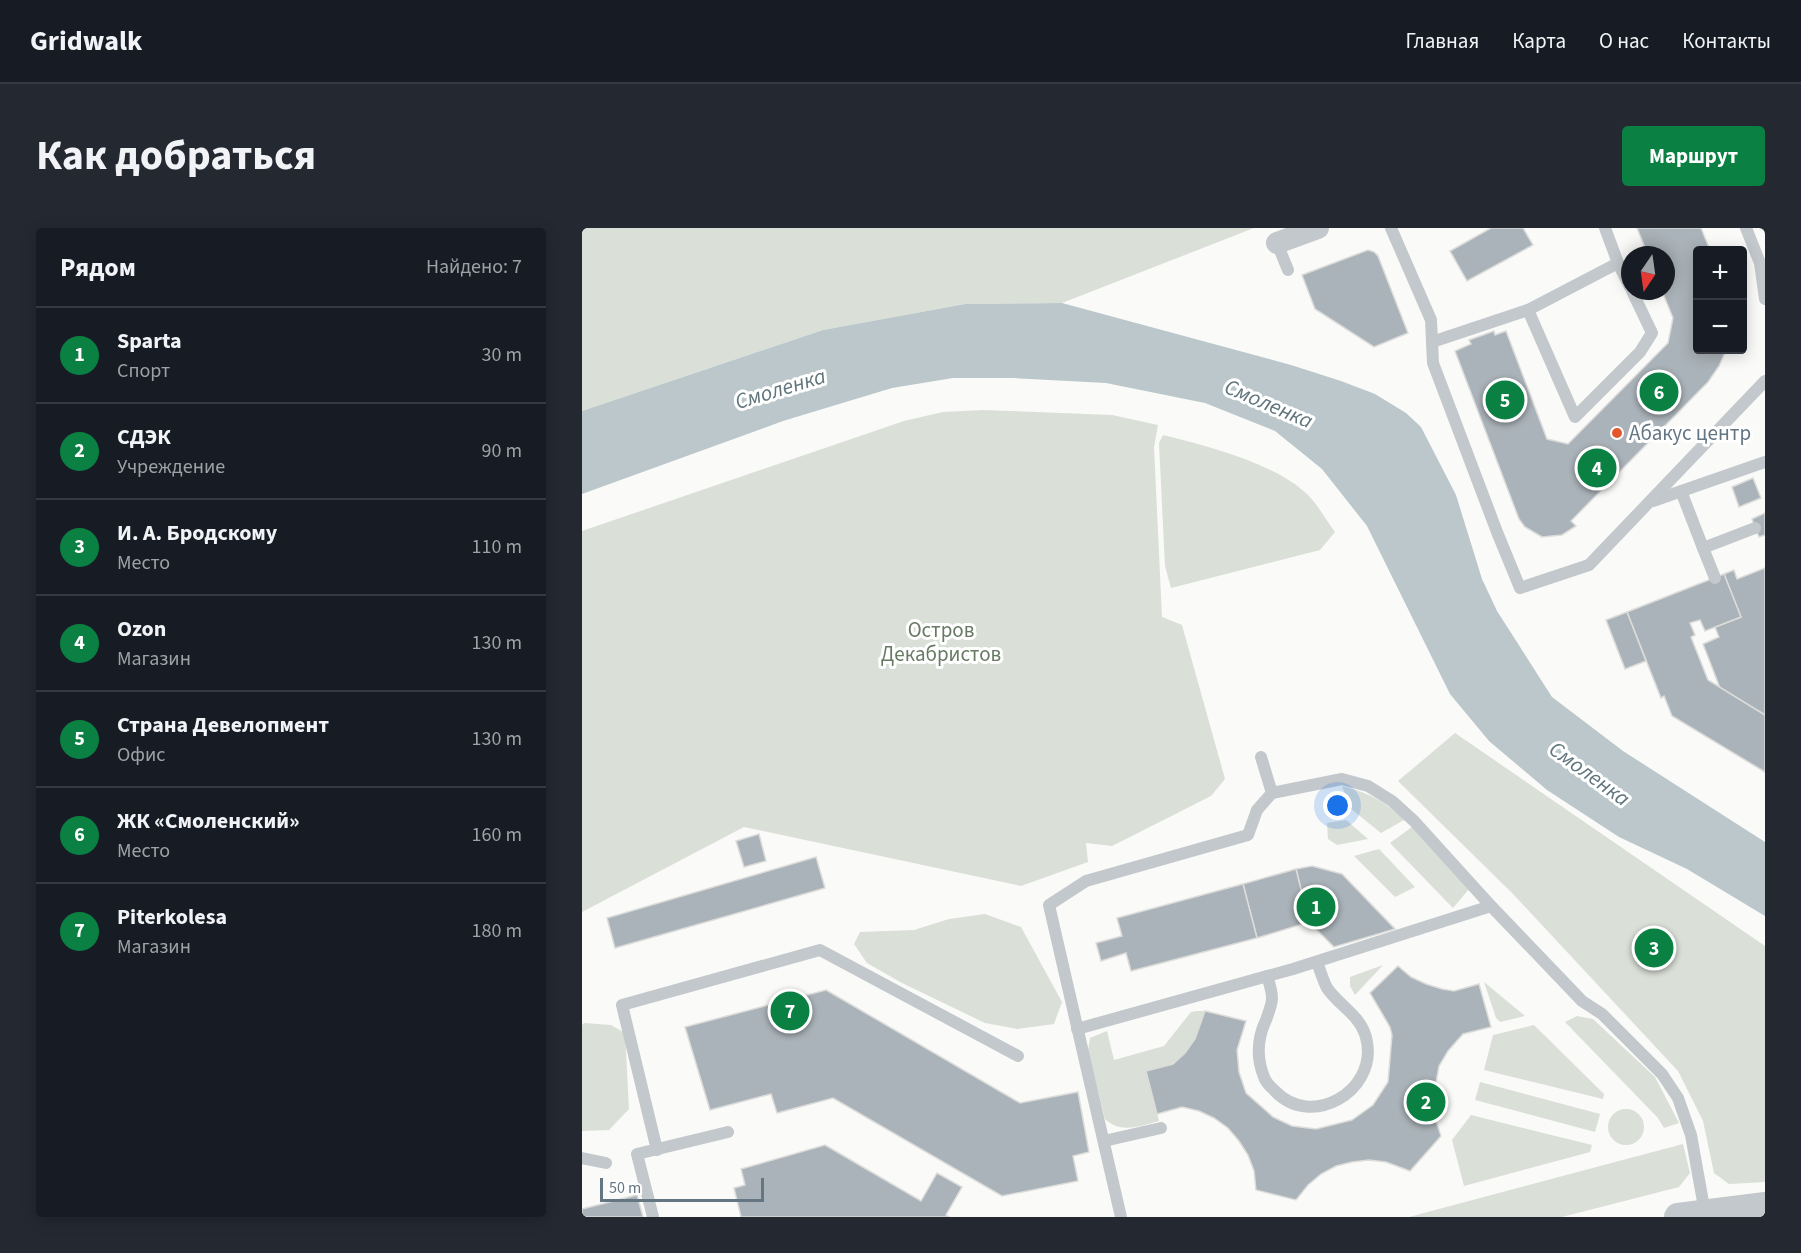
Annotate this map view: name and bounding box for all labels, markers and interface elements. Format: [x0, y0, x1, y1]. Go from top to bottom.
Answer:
text: Gridwalk [30, 21, 142, 61]
text: Главная [1406, 26, 1479, 56]
text: Карта [1512, 26, 1566, 56]
text: О нас [1599, 26, 1649, 56]
text: Контакты [1682, 26, 1771, 56]
text: Как добраться [36, 126, 316, 186]
button: Маршрут [1622, 126, 1765, 186]
north arrow [1621, 246, 1675, 300]
map controls [1693, 246, 1747, 354]
button: + [1693, 246, 1747, 300]
text: Рядом [60, 249, 136, 286]
text: Найдено: 7 [426, 253, 522, 281]
button: − [1693, 300, 1747, 354]
text: Sparta [117, 325, 182, 357]
text: 1 [74, 341, 85, 369]
text: 30 m [482, 341, 522, 369]
text: Спорт [117, 357, 170, 385]
water label: Смоленка [731, 360, 830, 418]
pin: 6 [1640, 370, 1678, 414]
water label: Смоленка [1219, 371, 1318, 437]
pin: 5 [1486, 378, 1524, 423]
place label: Абакус центр [1629, 418, 1751, 448]
text: СДЭК [117, 421, 171, 453]
marker: Абакус центр [1610, 426, 1624, 440]
text: 2 [74, 437, 85, 465]
text: 90 m [482, 437, 522, 465]
pin: 4 [1578, 446, 1616, 490]
text: Учреждение [117, 453, 225, 481]
text: И. А. Бродскому [117, 517, 277, 549]
text: 3 [74, 533, 85, 561]
text: 110 m [472, 533, 522, 561]
text: Место [117, 549, 170, 577]
text: Ozon [117, 613, 166, 645]
park label: Остров Декабристов [881, 615, 1001, 669]
text: 4 [74, 629, 85, 657]
text: 130 m [472, 629, 522, 657]
text: Магазин [117, 645, 191, 673]
text: Страна Девелопмент [117, 709, 329, 741]
text: 5 [74, 725, 85, 753]
text: 130 m [472, 725, 522, 753]
water label: Смоленка [1542, 733, 1637, 814]
text: Офис [117, 741, 165, 769]
your location [1323, 791, 1352, 820]
text: ЖК «Смоленский» [117, 805, 300, 837]
text: 6 [74, 821, 85, 849]
text: 160 m [472, 821, 522, 849]
text: Место [117, 837, 170, 865]
pin: 1 [1296, 884, 1336, 930]
text: Piterkolesa [117, 901, 227, 933]
text: 7 [74, 917, 85, 945]
text: 180 m [472, 917, 522, 945]
pin: 3 [1634, 926, 1674, 970]
text: Магазин [117, 933, 191, 961]
pin: 7 [770, 988, 810, 1034]
pin: 2 [1406, 1080, 1446, 1124]
scale bar [600, 1175, 764, 1202]
text: 50 m [609, 1177, 641, 1199]

